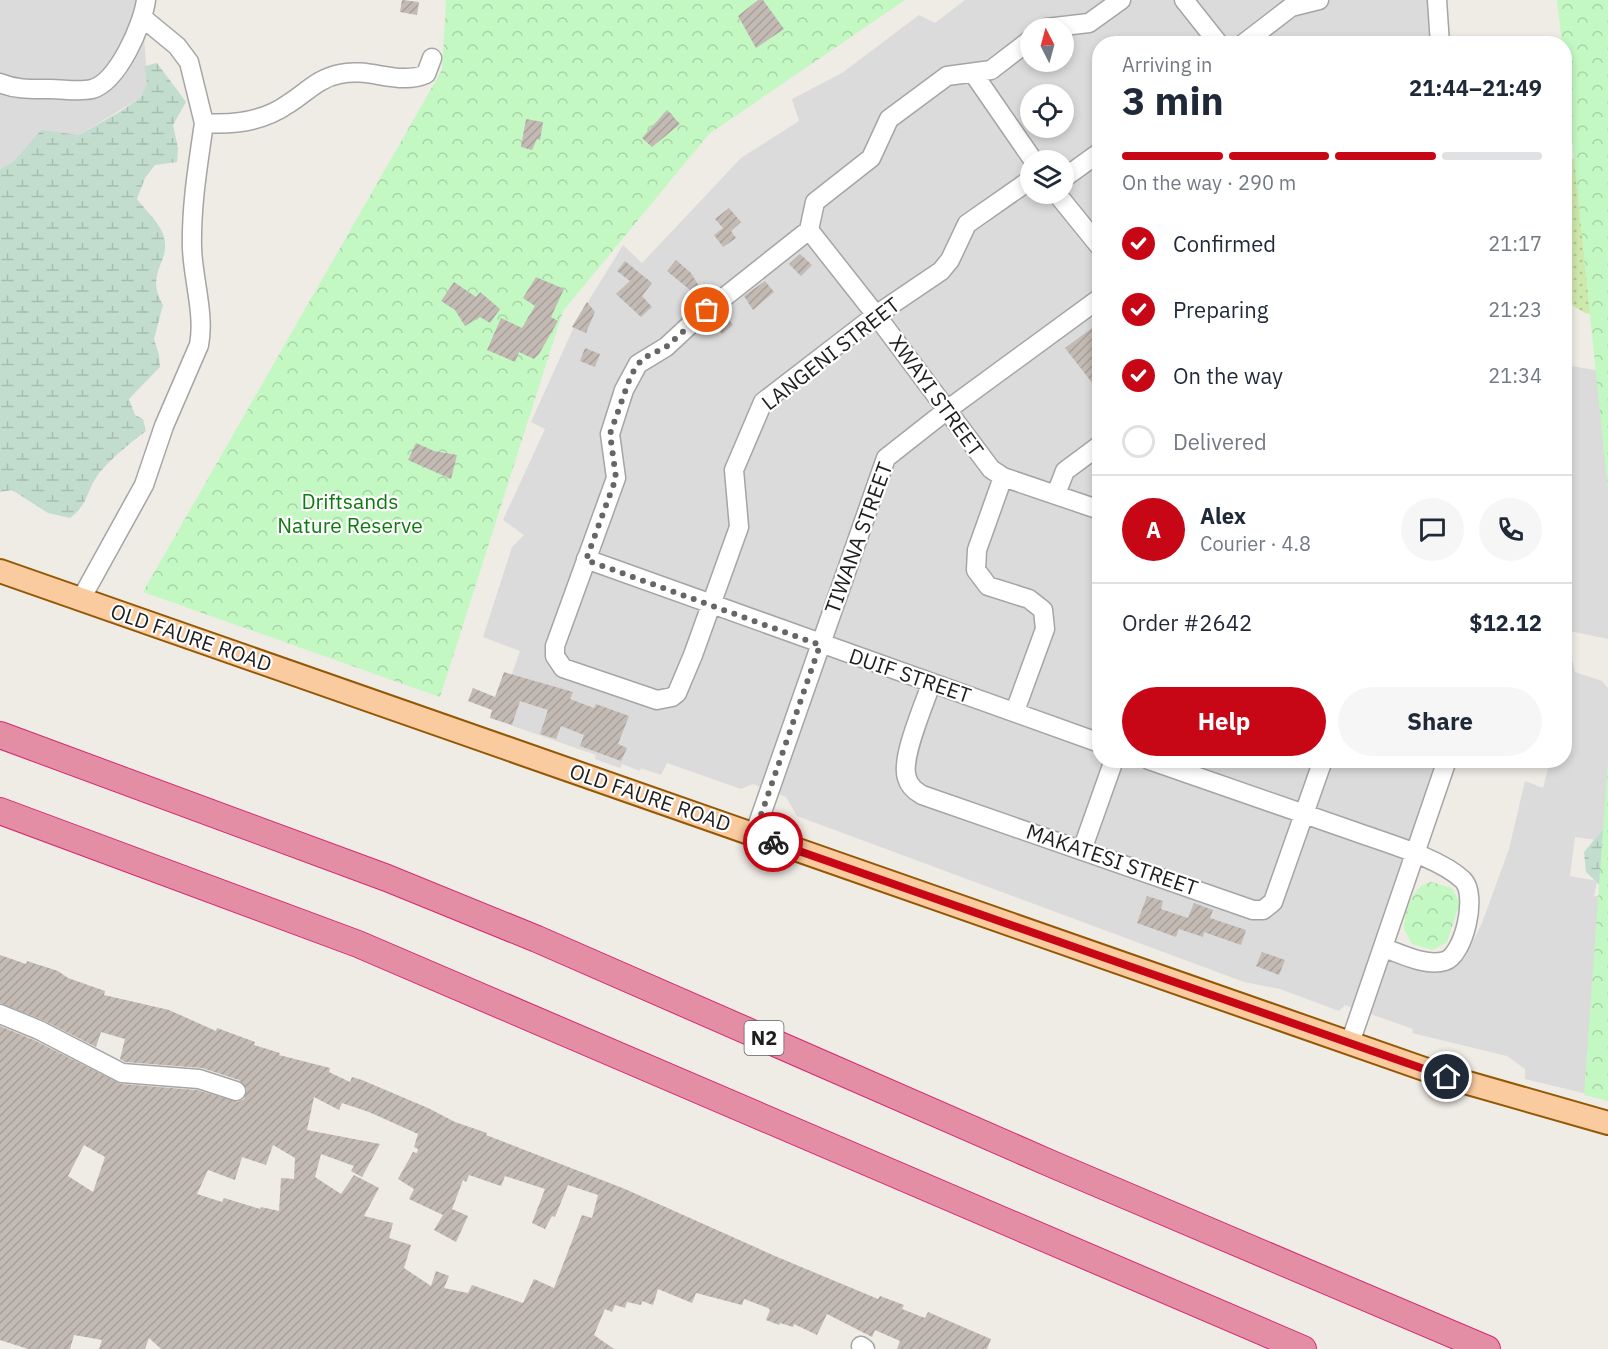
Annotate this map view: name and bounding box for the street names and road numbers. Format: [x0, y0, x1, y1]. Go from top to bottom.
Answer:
street label: LANGENI STREET [756, 290, 905, 416]
street label: XWAYI STREET [883, 329, 990, 462]
street label: TIWANA STREET [818, 458, 898, 617]
street label: OLD FAURE ROAD [107, 596, 276, 678]
street label: DUIF STREET [846, 641, 975, 709]
street label: OLD FAURE ROAD [566, 756, 735, 838]
street label: MAKATESI STREET [1023, 817, 1202, 902]
road number: N2 [744, 1021, 783, 1055]

